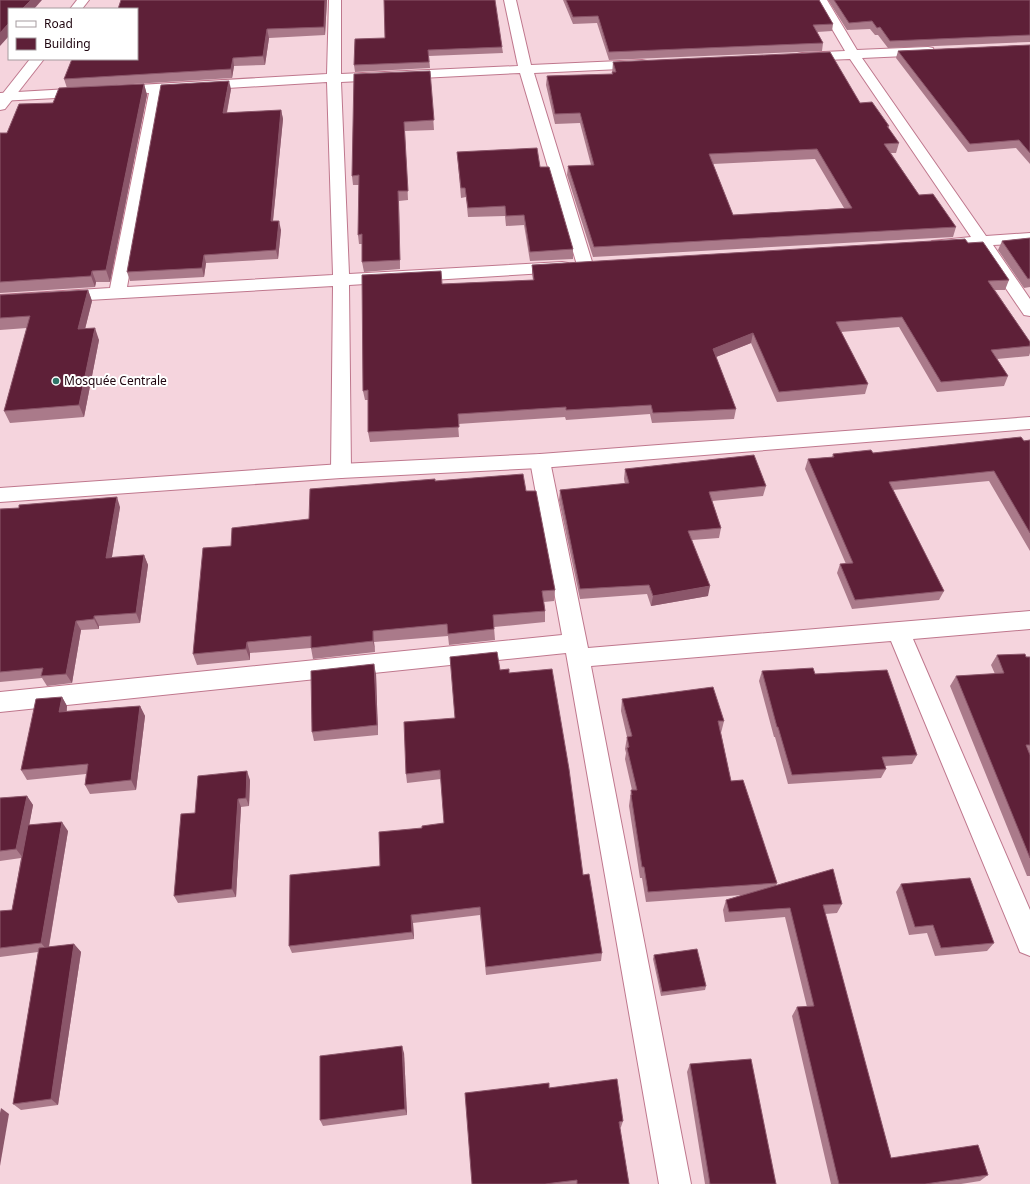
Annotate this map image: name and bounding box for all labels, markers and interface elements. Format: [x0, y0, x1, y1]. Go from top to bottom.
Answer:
legend [8, 8, 138, 60]
text: Road [44, 15, 73, 32]
text: Building [44, 35, 91, 52]
place label: Mosquée Centrale [64, 372, 167, 389]
marker: Mosquée Centrale [51, 376, 61, 386]

